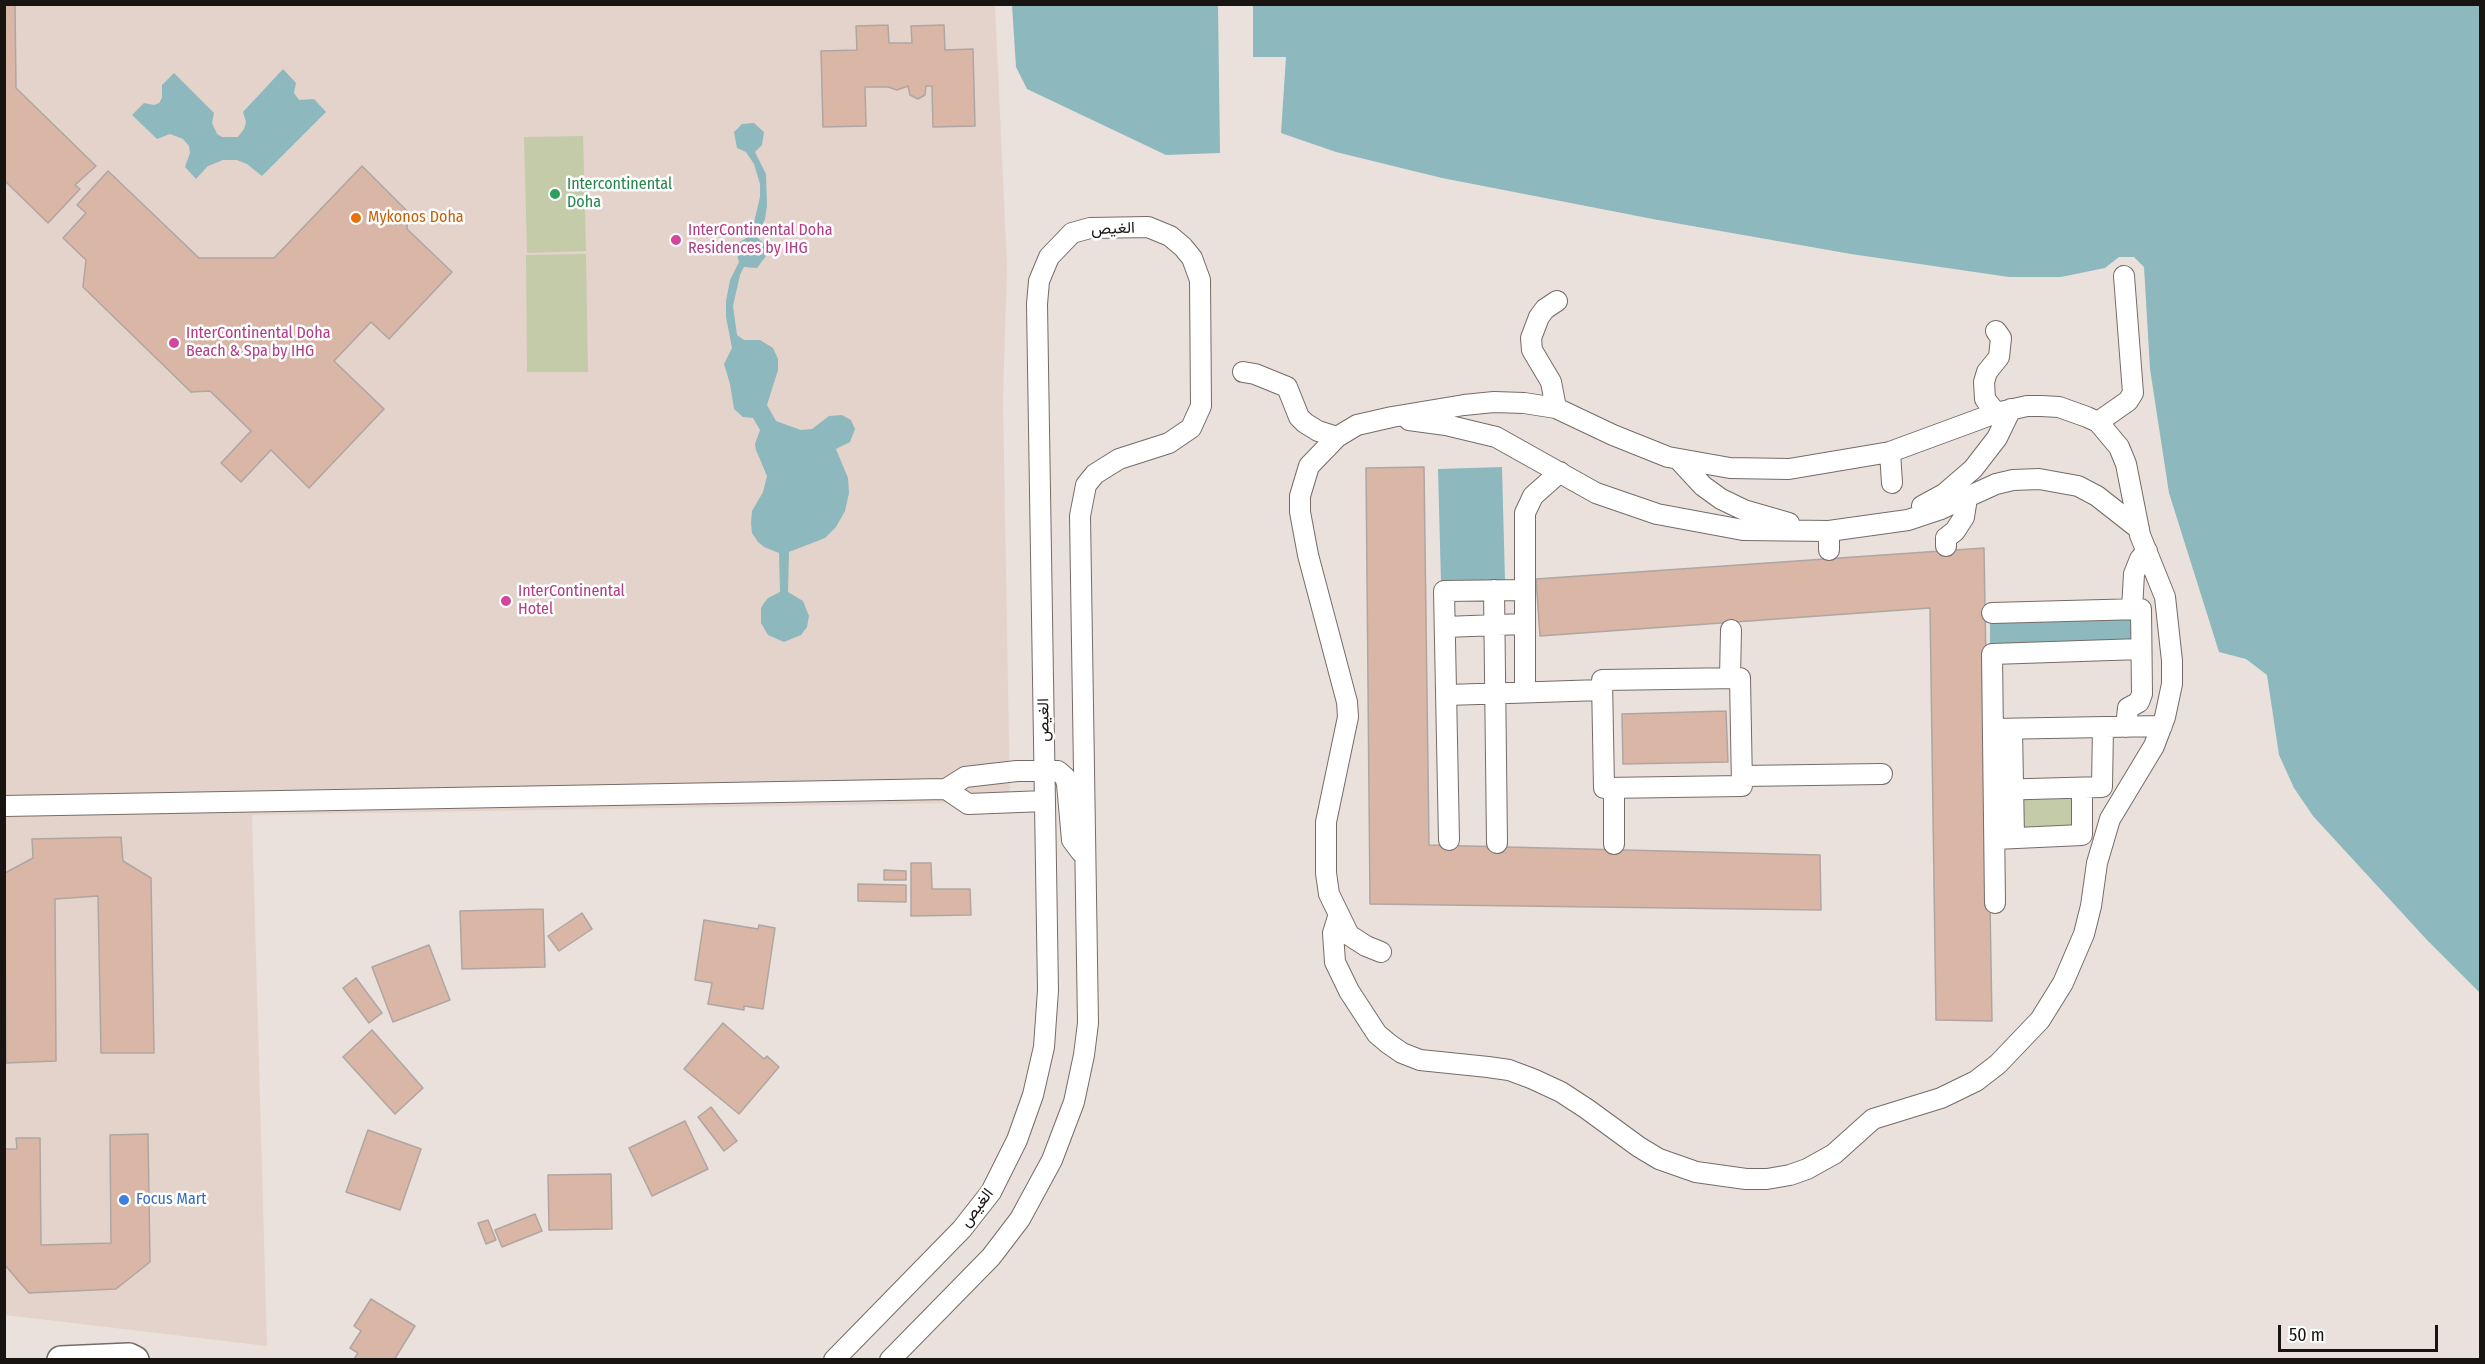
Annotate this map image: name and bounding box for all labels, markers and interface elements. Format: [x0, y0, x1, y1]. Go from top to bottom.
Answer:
place label: Intercontinental Doha [567, 175, 672, 213]
marker: Intercontinental Doha [548, 187, 562, 201]
place label: Mykonos Doha [368, 208, 464, 228]
marker: Mykonos Doha [349, 211, 363, 225]
street label: الغيص [1091, 219, 1135, 239]
place label: InterContinental Doha Residences by IHG [688, 221, 833, 259]
marker: InterContinental Doha Residences by IHG [669, 233, 683, 247]
place label: InterContinental Doha Beach & Spa by IHG [186, 324, 331, 362]
marker: InterContinental Doha Beach & Spa by IHG [167, 336, 181, 350]
place label: InterContinental Hotel [518, 582, 625, 620]
marker: InterContinental Hotel [499, 594, 513, 608]
street label: الغيص [1034, 698, 1054, 742]
street label: الغيص [956, 1185, 998, 1231]
place label: Focus Mart [136, 1190, 207, 1210]
marker: Focus Mart [117, 1193, 131, 1207]
scale bar [2281, 1313, 2442, 1351]
text: 50 m [2289, 1324, 2325, 1346]

